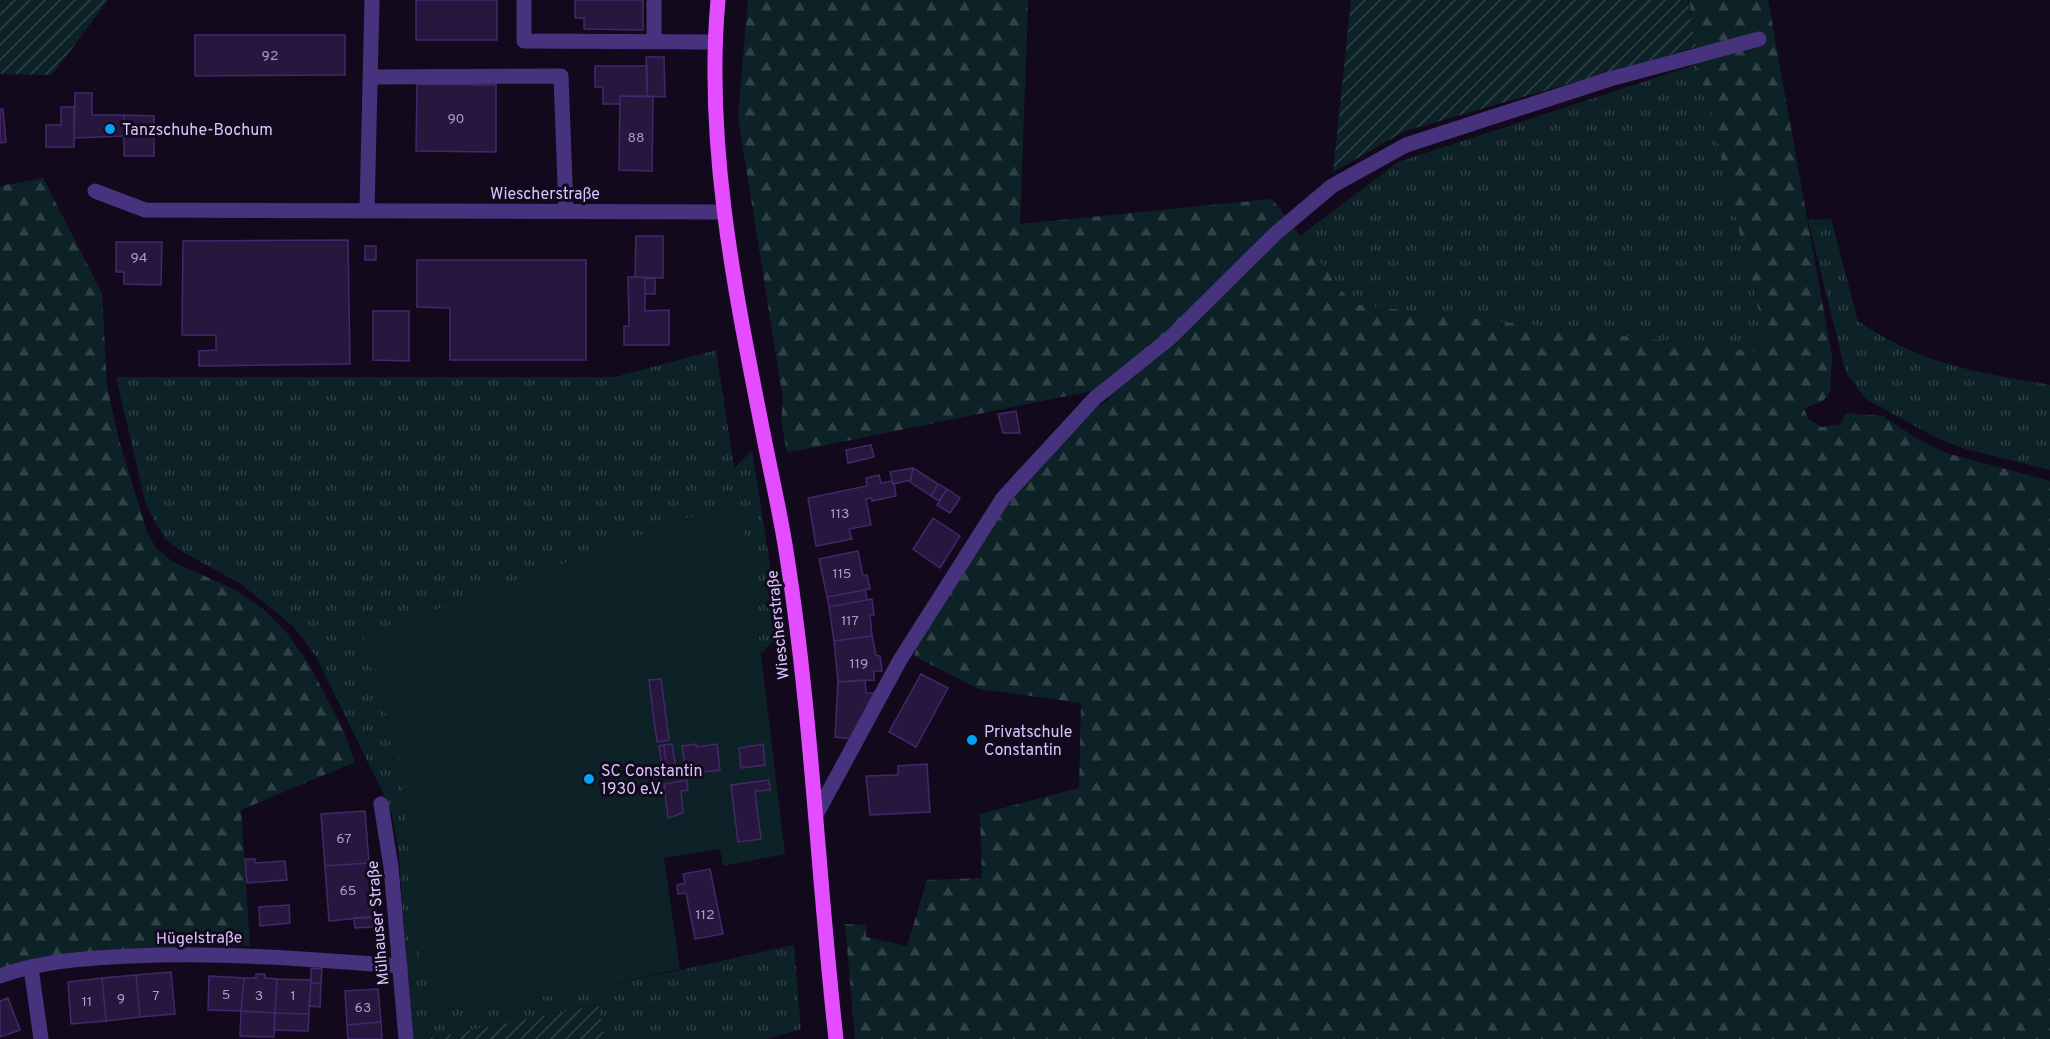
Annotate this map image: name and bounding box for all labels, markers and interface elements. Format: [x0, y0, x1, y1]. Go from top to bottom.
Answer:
house number: 92 [262, 48, 278, 65]
house number: 90 [447, 111, 465, 128]
place label: Tanzschuhe-Bochum [122, 121, 273, 141]
marker: Tanzschuhe-Bochum [103, 122, 117, 136]
house number: 88 [627, 130, 645, 147]
street label: Wiescherstraße [490, 185, 600, 205]
house number: 94 [130, 250, 148, 267]
house number: 113 [831, 506, 849, 523]
house number: 115 [832, 566, 852, 583]
street label: Wiescherstraße [763, 569, 795, 680]
house number: 117 [841, 613, 859, 630]
house number: 119 [850, 656, 868, 673]
place label: Privatschule Constantin [984, 723, 1072, 761]
marker: Privatschule Constantin [965, 733, 979, 747]
place label: SC Constantin 1930 e.V. [601, 762, 702, 800]
marker: SC Constantin 1930 e.V. [582, 772, 596, 786]
house number: 67 [336, 831, 352, 848]
street label: Mülhauser Straße [364, 860, 394, 986]
house number: 65 [339, 883, 357, 900]
house number: 112 [695, 907, 715, 924]
street label: Hügelstraße [156, 928, 242, 950]
house number: 5 [222, 987, 230, 1004]
house number: 7 [152, 988, 160, 1005]
house number: 3 [255, 988, 263, 1005]
house number: 1 [290, 988, 296, 1005]
house number: 9 [117, 991, 125, 1008]
house number: 11 [82, 994, 92, 1011]
house number: 63 [355, 1000, 371, 1017]

